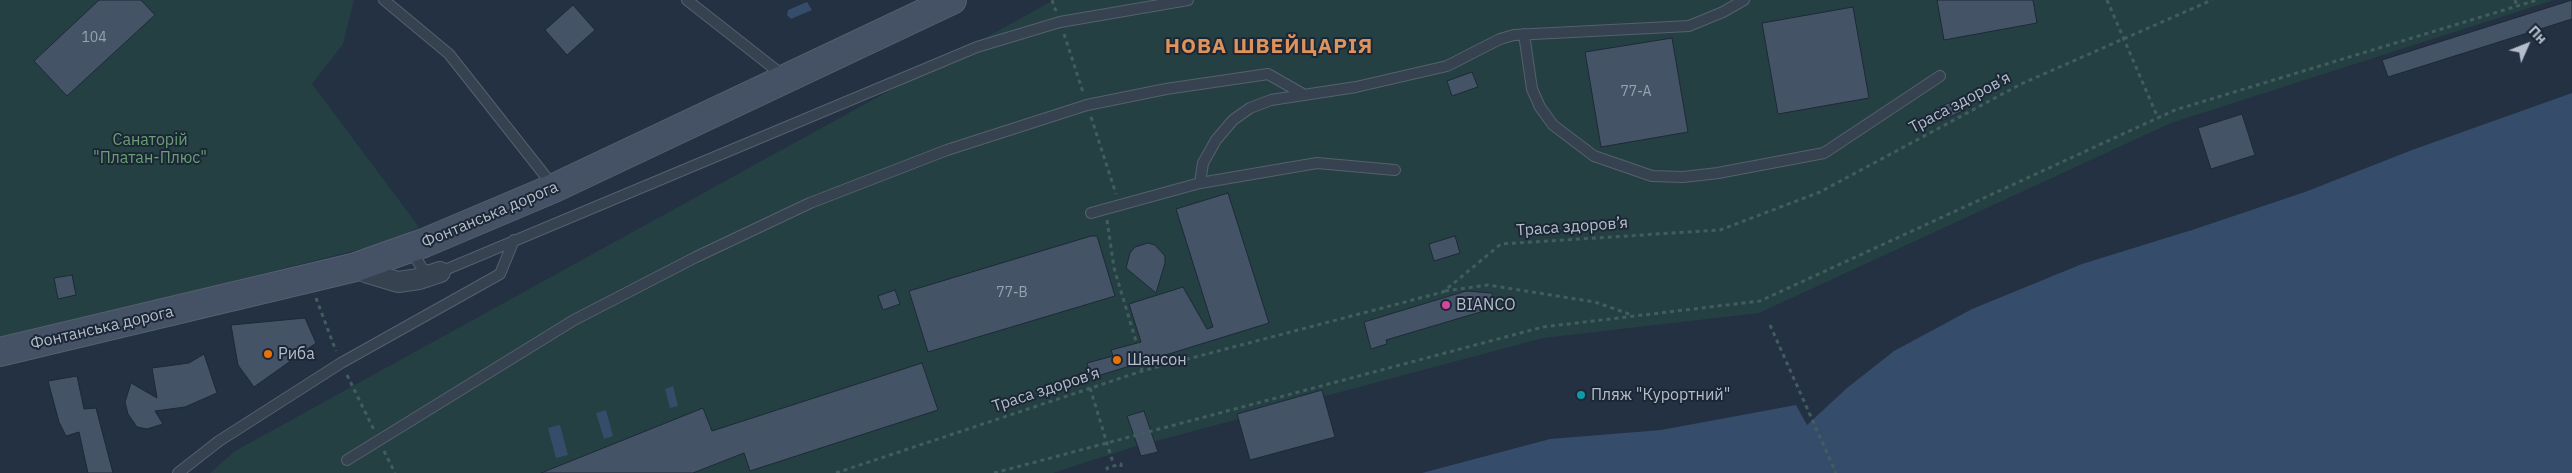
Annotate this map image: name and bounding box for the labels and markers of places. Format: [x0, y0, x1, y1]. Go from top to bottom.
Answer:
place label: BIANCO [1456, 295, 1515, 315]
marker: BIANCO [1440, 299, 1452, 311]
place label: Риба [278, 344, 315, 364]
marker: Риба [262, 348, 274, 360]
place label: Шансон [1127, 350, 1187, 370]
marker: Шансон [1111, 354, 1123, 366]
place label: Пляж "Курортний" [1591, 385, 1730, 405]
marker: Пляж "Курортний" [1575, 389, 1587, 401]

